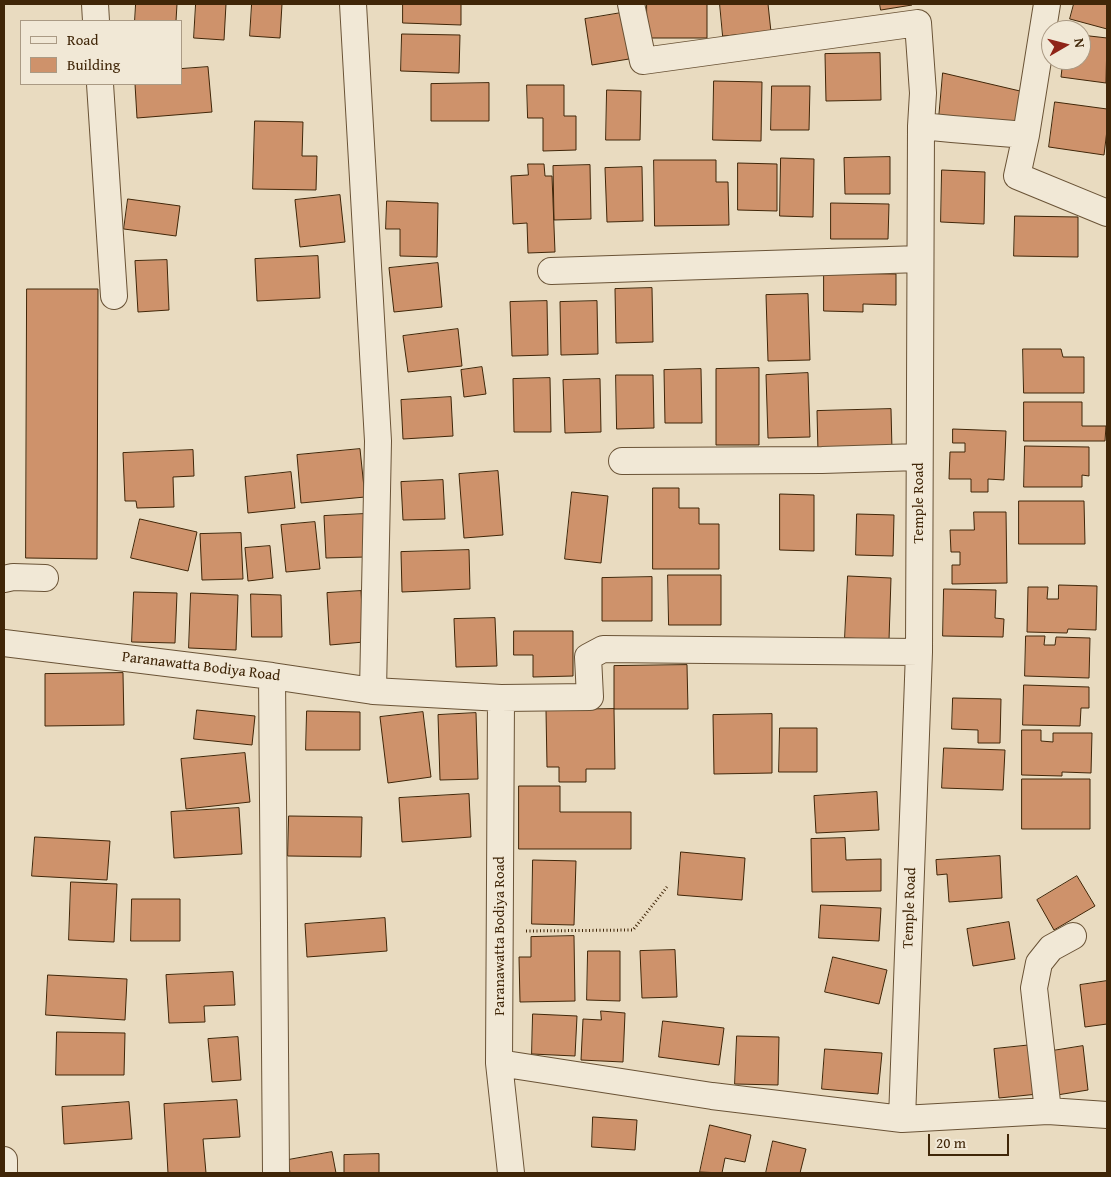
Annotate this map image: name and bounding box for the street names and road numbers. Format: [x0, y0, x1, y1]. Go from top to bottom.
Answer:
street label: Temple Road [910, 462, 928, 544]
street label: Paranawatta Bodiya Road [121, 648, 281, 686]
street label: Paranawatta Bodiya Road [491, 856, 509, 1016]
street label: Temple Road [900, 867, 920, 949]

